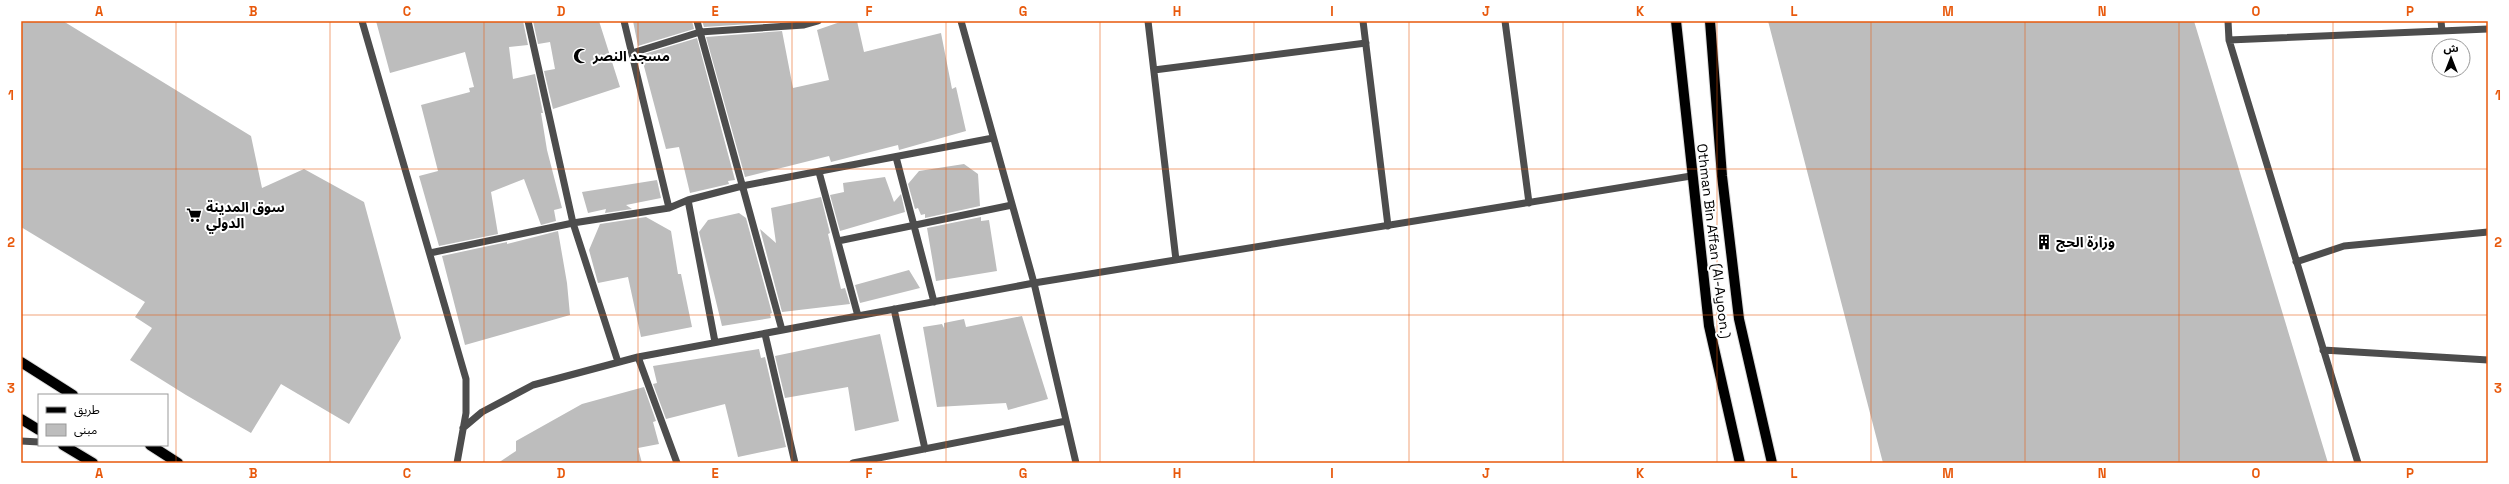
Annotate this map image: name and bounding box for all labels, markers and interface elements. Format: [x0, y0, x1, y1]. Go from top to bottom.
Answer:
text: A [95, 3, 104, 20]
text: B [249, 3, 258, 20]
text: C [403, 3, 411, 20]
text: D [557, 3, 566, 20]
text: E [711, 3, 719, 20]
text: F [866, 3, 873, 20]
text: G [1019, 3, 1027, 20]
text: H [1173, 3, 1181, 20]
text: I [1330, 3, 1334, 20]
text: J [1482, 3, 1490, 20]
text: K [1636, 3, 1645, 20]
text: L [1790, 3, 1798, 20]
text: M [1942, 3, 1954, 20]
text: N [2098, 3, 2106, 20]
text: O [2252, 3, 2261, 20]
text: P [2406, 3, 2414, 20]
north arrow [2431, 38, 2471, 78]
text: ش [2443, 41, 2459, 55]
mosque icon: مسجد النصر [572, 47, 590, 65]
place label: مسجد النصر [592, 47, 670, 65]
text: 1 [8, 87, 14, 104]
text: 1 [2495, 87, 2501, 104]
street label: Othman Bin Affan (Al-Ayoon.) [1693, 142, 1735, 340]
place label: سوق المدينة الدولي [206, 198, 285, 234]
supermarket icon: سوق المدينة الدولي [185, 206, 203, 224]
building icon: وزارة الحج [2035, 233, 2053, 251]
place label: وزارة الحج [2056, 233, 2115, 252]
text: 2 [7, 234, 15, 251]
text: 2 [2494, 234, 2502, 251]
text: 3 [7, 380, 15, 397]
text: 3 [2494, 380, 2502, 397]
legend [38, 394, 168, 446]
text: طريق [74, 402, 100, 418]
text: مبنى [74, 422, 97, 438]
text: A [95, 465, 104, 482]
text: B [249, 465, 258, 482]
text: C [403, 465, 411, 482]
text: D [557, 465, 566, 482]
text: E [711, 465, 719, 482]
text: F [866, 465, 873, 482]
text: G [1019, 465, 1027, 482]
text: H [1173, 465, 1181, 482]
text: I [1330, 465, 1334, 482]
text: J [1482, 465, 1490, 482]
text: K [1636, 465, 1645, 482]
text: L [1790, 465, 1798, 482]
text: M [1942, 465, 1954, 482]
text: N [2098, 465, 2106, 482]
text: O [2252, 465, 2261, 482]
text: P [2406, 465, 2414, 482]

